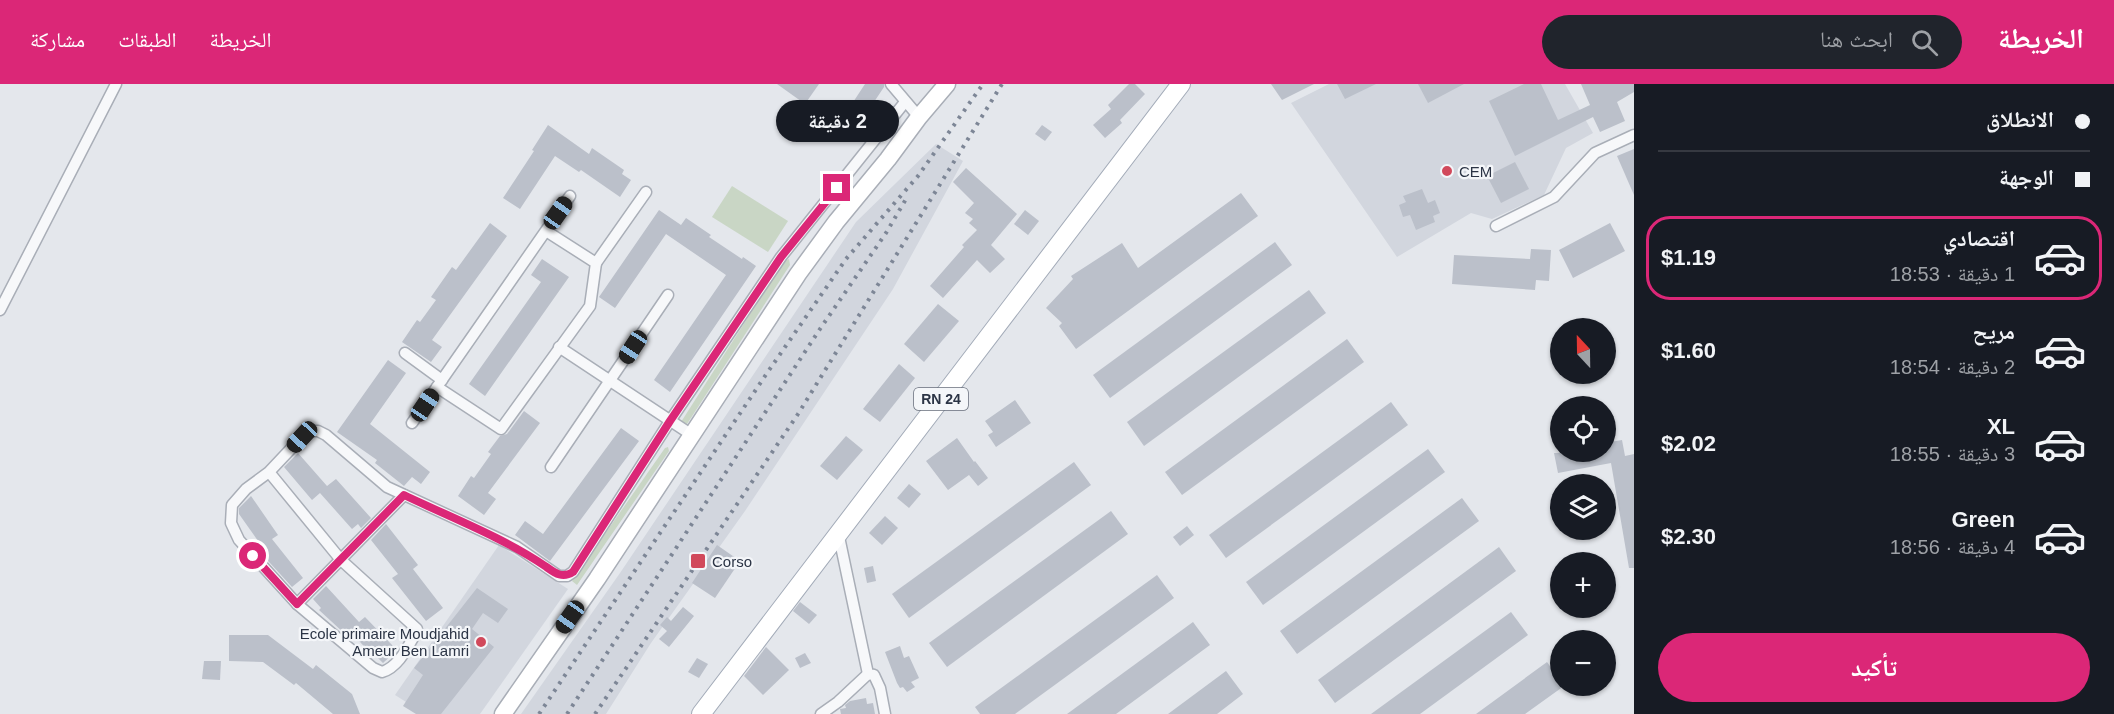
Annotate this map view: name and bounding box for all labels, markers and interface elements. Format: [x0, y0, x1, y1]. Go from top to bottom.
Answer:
search box [1542, 15, 1962, 69]
text: الخريطة [1998, 23, 2084, 54]
icon: search [1908, 26, 1941, 59]
text: ابحث هنا [1820, 27, 1893, 52]
text: مشاركة [30, 28, 85, 51]
text: الطبقات [118, 28, 177, 51]
text: الخريطة [210, 28, 271, 51]
callout: 2 دقيقة [776, 101, 898, 143]
text: الانطلاق [1986, 107, 2054, 132]
text: 2 دقيقة [808, 110, 867, 132]
place label: CEM [1459, 163, 1492, 180]
marker: CEM [1440, 164, 1454, 178]
text: الوجهة [1999, 165, 2054, 190]
route end [823, 174, 850, 201]
car [540, 193, 576, 233]
text: اقتصادي [1943, 226, 2015, 251]
icon: car [2033, 231, 2087, 285]
text: $1.19 [1661, 245, 1716, 270]
text: 1 دقيقة · 18:53 [1890, 263, 2015, 285]
north arrow [1550, 318, 1616, 384]
map controls [1550, 318, 1616, 696]
text: مريح [1972, 319, 2015, 344]
icon: car [2033, 324, 2087, 378]
car [616, 327, 650, 367]
text: $1.60 [1661, 338, 1716, 363]
text: 2 دقيقة · 18:54 [1890, 356, 2015, 378]
car [407, 385, 443, 425]
road number: RN 24 [914, 388, 968, 410]
button: locate [1550, 396, 1616, 462]
text: XL [1987, 414, 2015, 439]
icon: car [2033, 417, 2087, 471]
car [283, 418, 321, 456]
text: $2.02 [1661, 431, 1716, 456]
text: 3 دقيقة · 18:55 [1890, 443, 2015, 465]
button: layers [1550, 474, 1616, 540]
text: Green [1951, 507, 2015, 532]
icon: car [2033, 510, 2087, 564]
text: $2.30 [1661, 524, 1716, 549]
text: 4 دقيقة · 18:56 [1890, 536, 2015, 558]
route start [239, 542, 266, 569]
marker: Corso [689, 552, 707, 570]
button: + [1550, 552, 1616, 618]
place label: Corso [712, 553, 752, 570]
car [552, 597, 588, 637]
place label: Ecole primaire Moudjahid Ameur Ben Lamri [300, 625, 469, 659]
button: − [1550, 630, 1616, 696]
button: تأكيد [1658, 633, 2090, 702]
marker: Ecole primaire Moudjahid Ameur Ben Lamri [474, 635, 488, 649]

